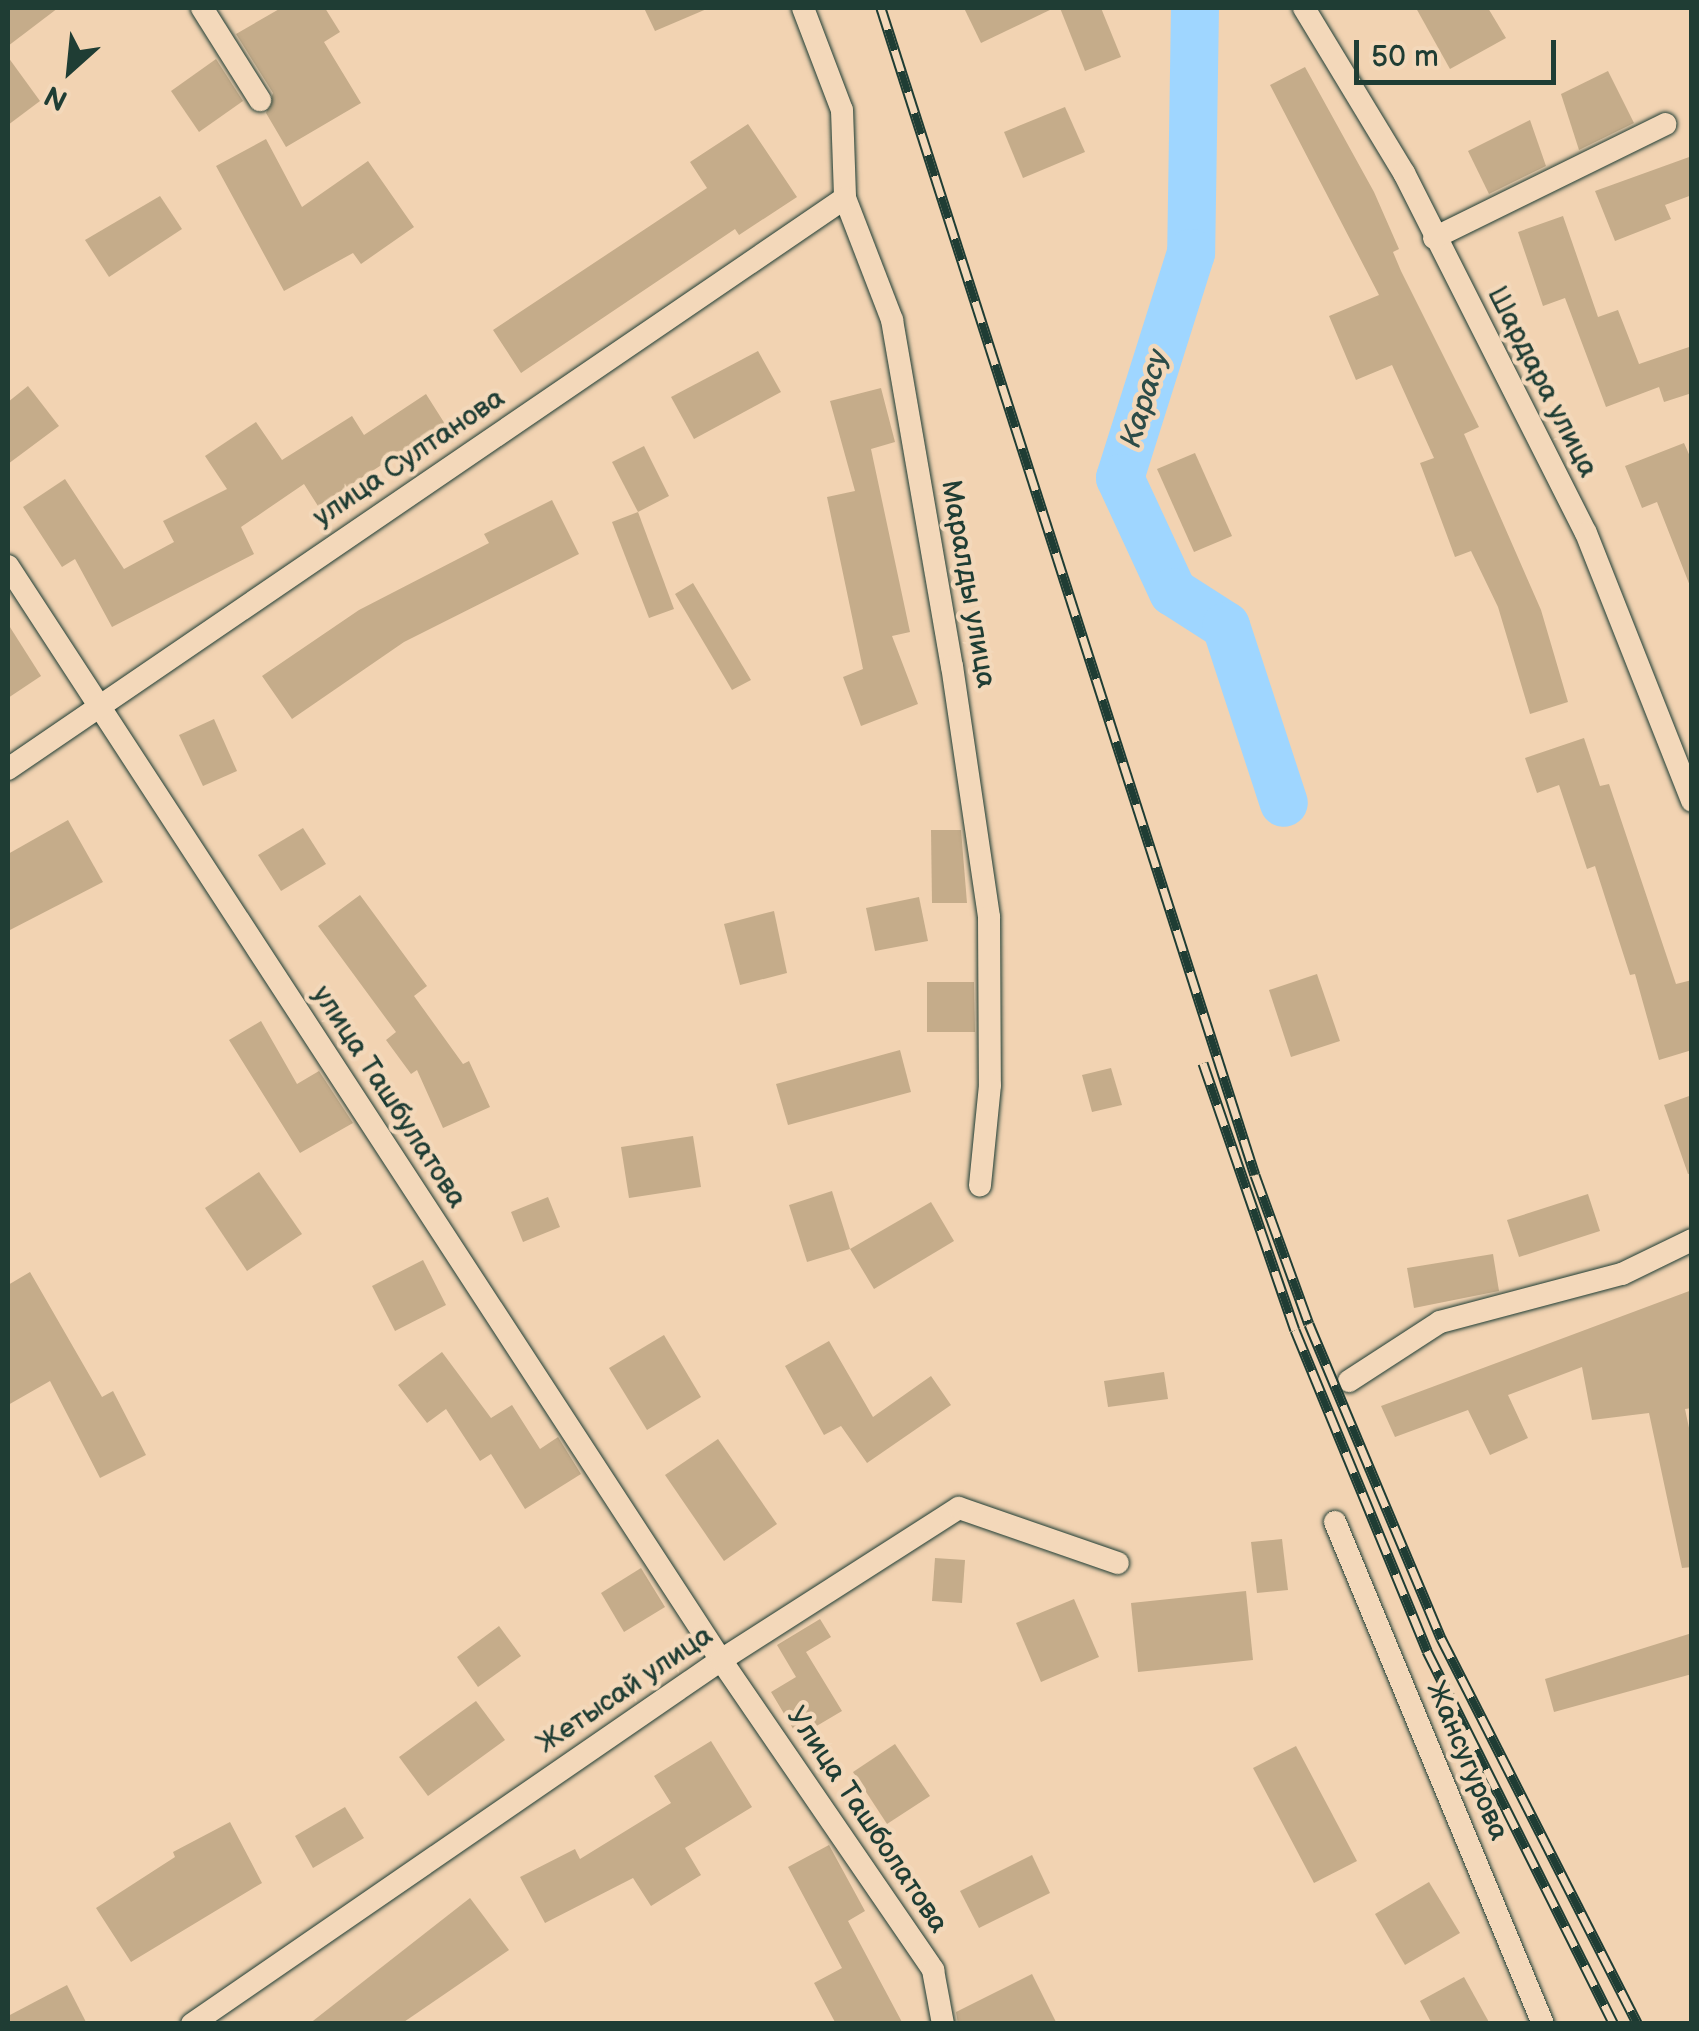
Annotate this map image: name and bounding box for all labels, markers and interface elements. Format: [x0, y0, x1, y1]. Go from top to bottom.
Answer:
north arrow [20, 20, 120, 120]
scale bar [1359, 20, 1562, 82]
text: 50 m [1371, 39, 1439, 75]
text: N [39, 78, 73, 117]
street label: Шардара улица [1479, 281, 1605, 483]
water label: Карасу [1113, 346, 1177, 452]
street label: улица Султанова [307, 382, 511, 534]
street label: Маралды улица [933, 477, 1003, 691]
street label: улица Ташбулатова [305, 979, 473, 1215]
street label: Жетысай улица [531, 1619, 719, 1761]
street label: Жансугурова [1419, 1677, 1515, 1845]
street label: Улица Ташболатова [779, 1701, 955, 1939]

